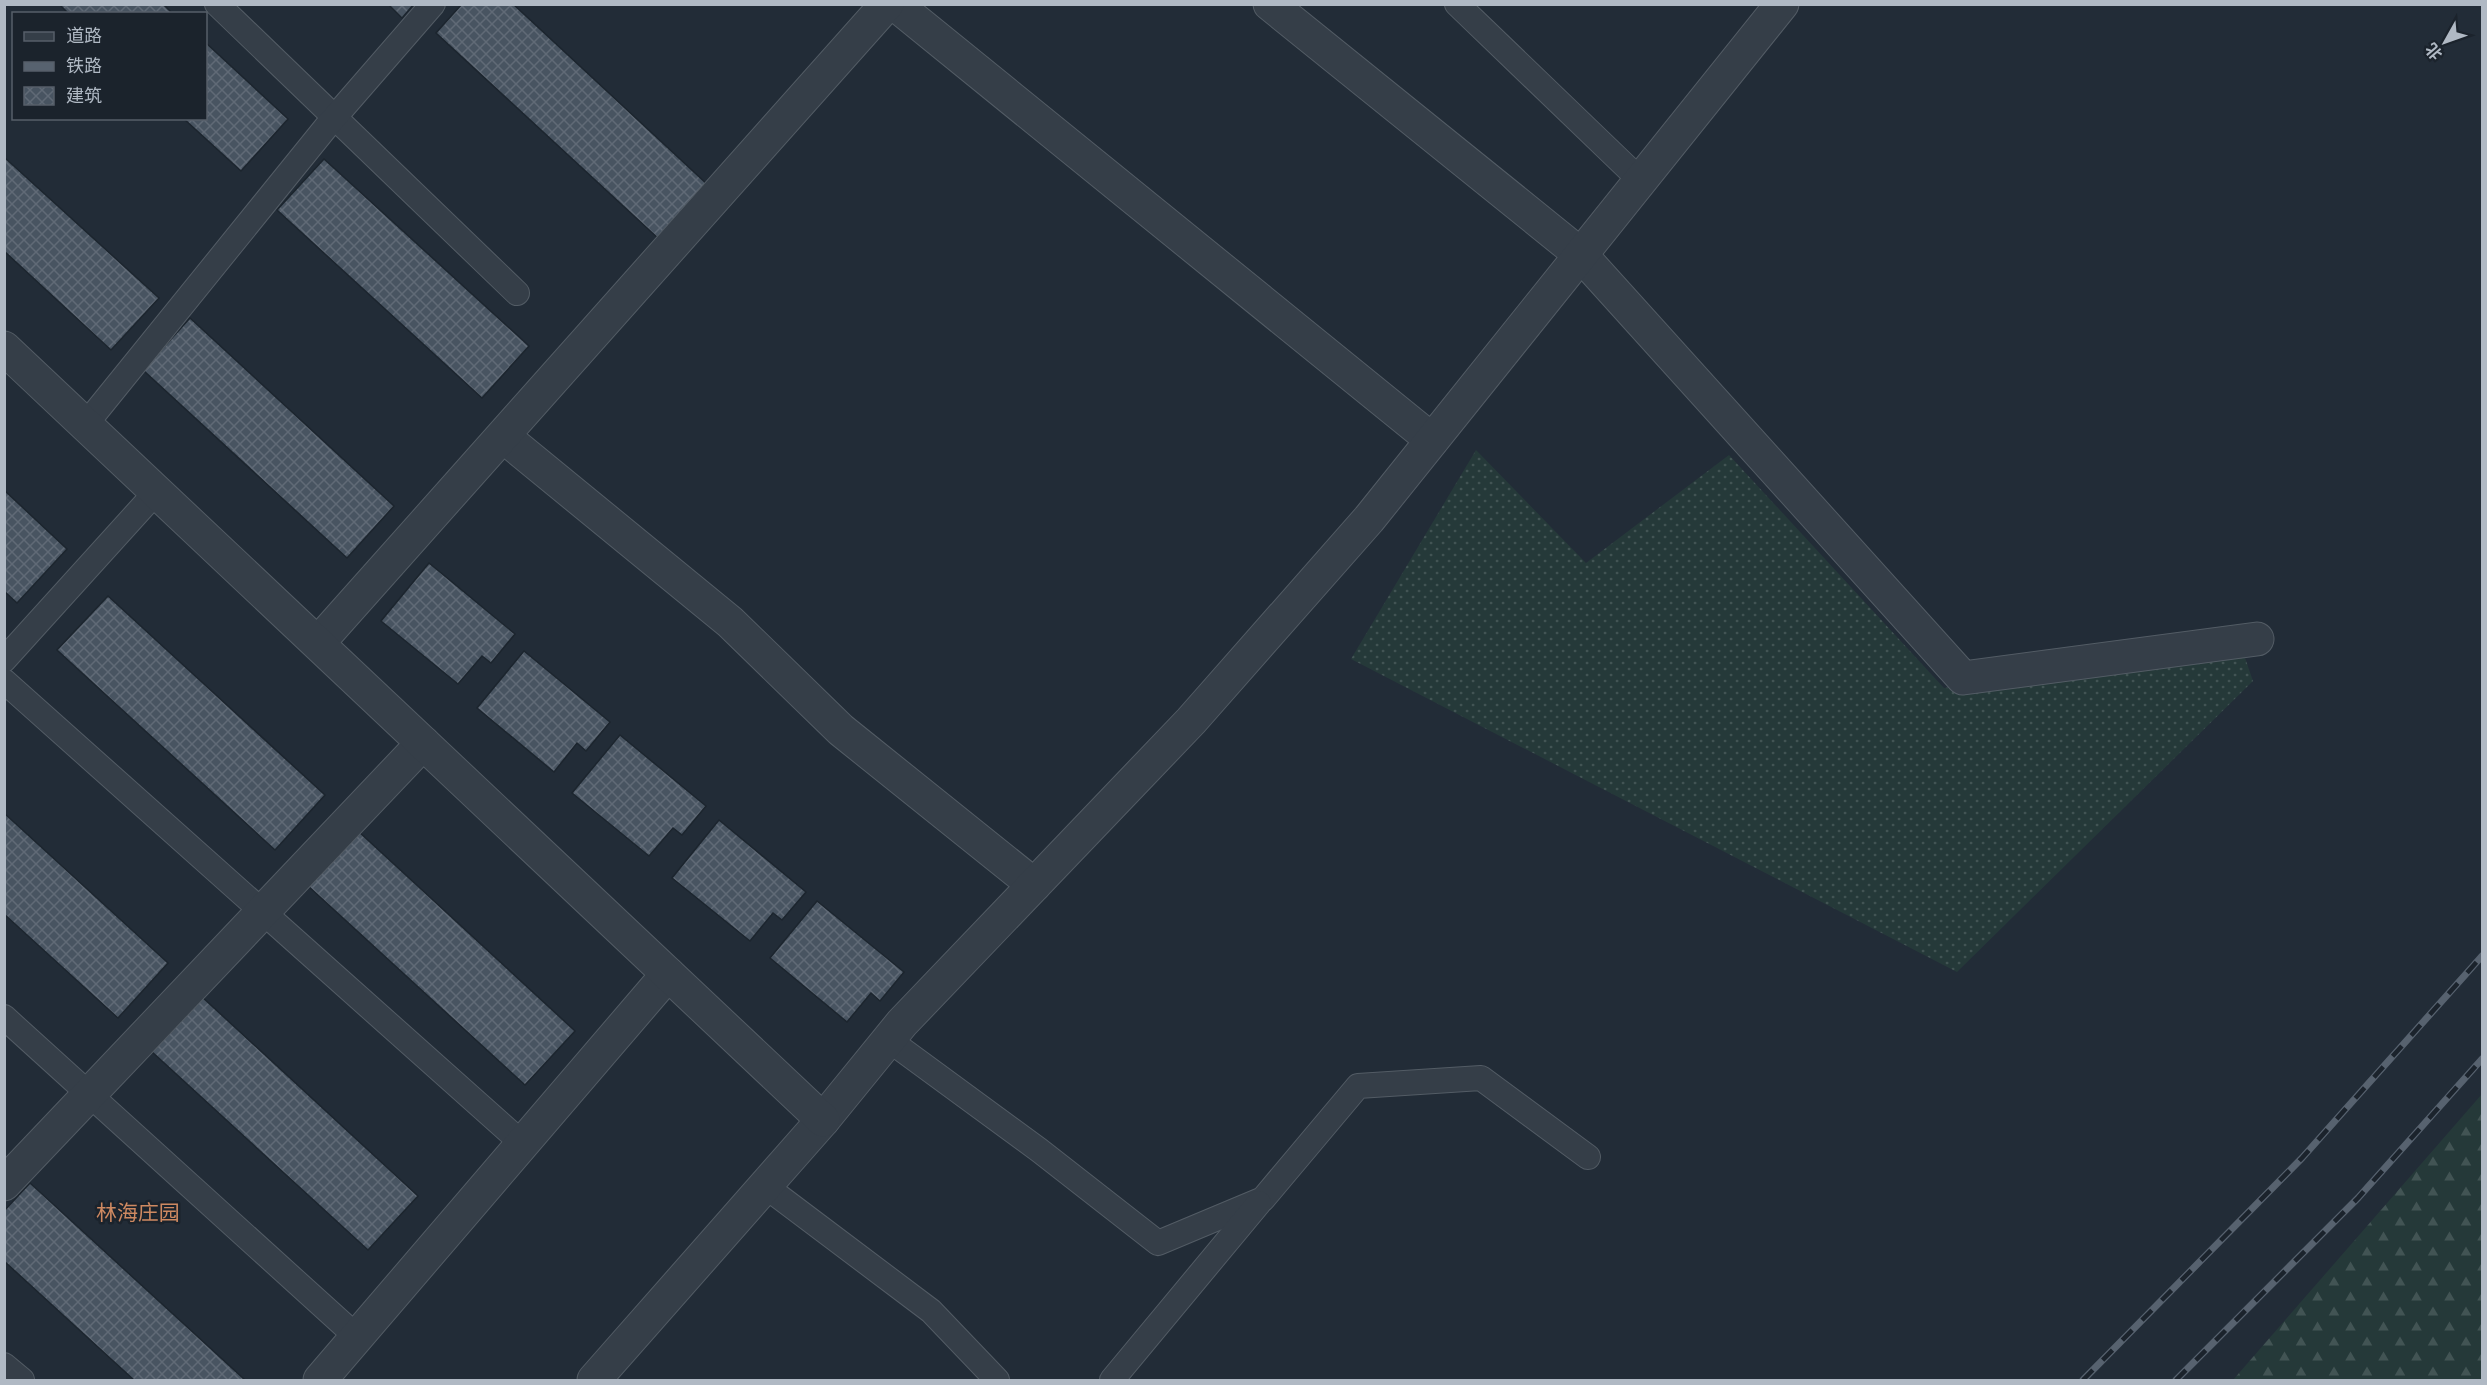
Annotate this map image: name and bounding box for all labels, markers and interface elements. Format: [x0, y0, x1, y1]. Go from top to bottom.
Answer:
legend [12, 12, 207, 120]
north arrow [2415, 12, 2475, 72]
text: 道路 [66, 26, 102, 49]
text: 北 [2422, 38, 2448, 63]
text: 铁路 [66, 56, 102, 79]
text: 建筑 [66, 86, 102, 109]
district label: 林海庄园 [96, 1201, 180, 1228]

